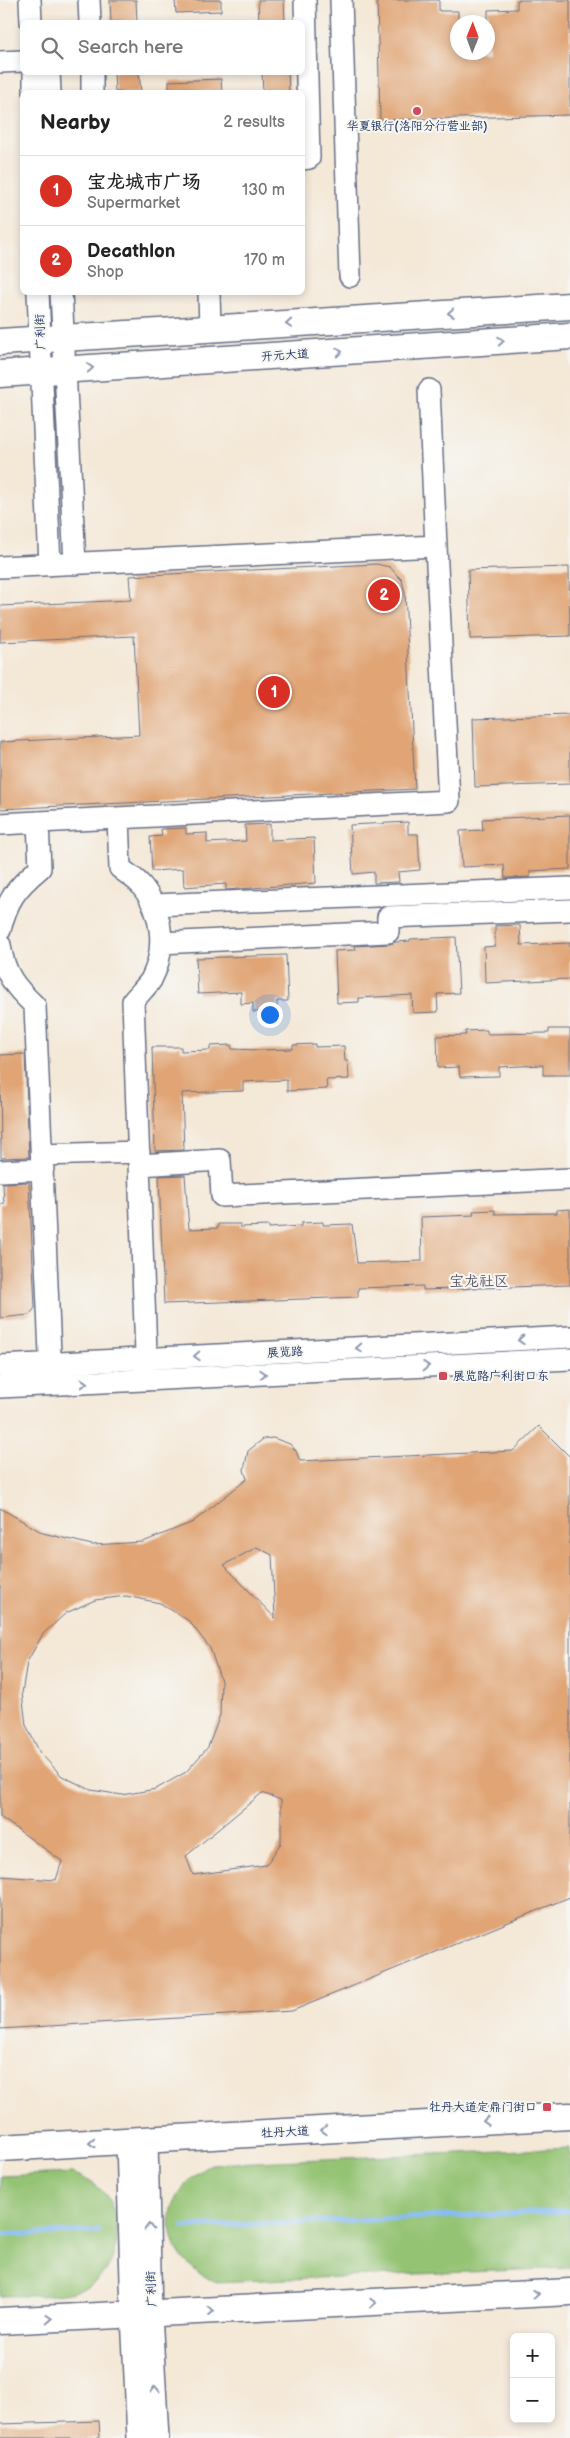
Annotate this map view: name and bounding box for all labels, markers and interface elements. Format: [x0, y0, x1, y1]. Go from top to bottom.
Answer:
north arrow [450, 15, 495, 60]
search box [20, 20, 305, 75]
icon: search [38, 34, 66, 62]
text: Search here [78, 36, 183, 59]
marker: 华夏银行(洛阳分行营业部) [411, 105, 423, 117]
text: Nearby [40, 110, 110, 135]
text: 2 results [223, 113, 285, 132]
place label: 华夏银行(洛阳分行营业部) [347, 119, 487, 134]
text: 宝龙城市广场 [87, 171, 201, 194]
text: 1 [53, 181, 59, 200]
text: 130 m [242, 181, 285, 200]
text: Supermarket [87, 194, 180, 213]
text: Decathlon [87, 240, 175, 263]
text: 2 [51, 251, 61, 270]
text: 170 m [244, 251, 285, 270]
text: Shop [87, 263, 124, 282]
one-way arrow [447, 308, 455, 319]
street label: 广利街 [32, 314, 49, 350]
one-way arrow [285, 318, 293, 329]
one-way arrow [498, 335, 506, 346]
street label: 开元大道 [261, 346, 310, 365]
one-way arrow [335, 346, 343, 357]
one-way arrow [86, 363, 94, 374]
pin: 2 [368, 576, 400, 614]
pin: 1 [258, 673, 290, 711]
your location [257, 1002, 283, 1028]
district label: 宝龙社区 [449, 1272, 509, 1291]
one-way arrow [517, 1334, 525, 1345]
one-way arrow [355, 1342, 363, 1353]
street label: 展览路 [267, 1344, 303, 1361]
one-way arrow [192, 1351, 200, 1362]
one-way arrow [422, 1360, 430, 1371]
one-way arrow [260, 1369, 268, 1380]
place label: 展览路广利街口东 [453, 1369, 549, 1384]
marker: 展览路广利街口东 [437, 1370, 449, 1382]
one-way arrow [80, 1377, 88, 1388]
place label: 牡丹大道定鼎门街口 [429, 2100, 537, 2115]
marker: 牡丹大道定鼎门街口 [541, 2101, 553, 2113]
one-way arrow [482, 2115, 490, 2126]
street label: 牡丹大道 [261, 2124, 309, 2141]
one-way arrow [320, 2124, 328, 2135]
one-way arrow [88, 2137, 96, 2148]
one-way arrow [144, 2223, 154, 2230]
street label: 广利街 [143, 2271, 160, 2307]
one-way arrow [532, 2289, 540, 2300]
one-way arrow [370, 2297, 378, 2308]
one-way arrow [208, 2306, 215, 2316]
one-way arrow [45, 2313, 53, 2324]
map controls [510, 2333, 555, 2423]
button: + [510, 2333, 555, 2378]
button: − [510, 2378, 555, 2423]
one-way arrow [150, 2385, 161, 2393]

